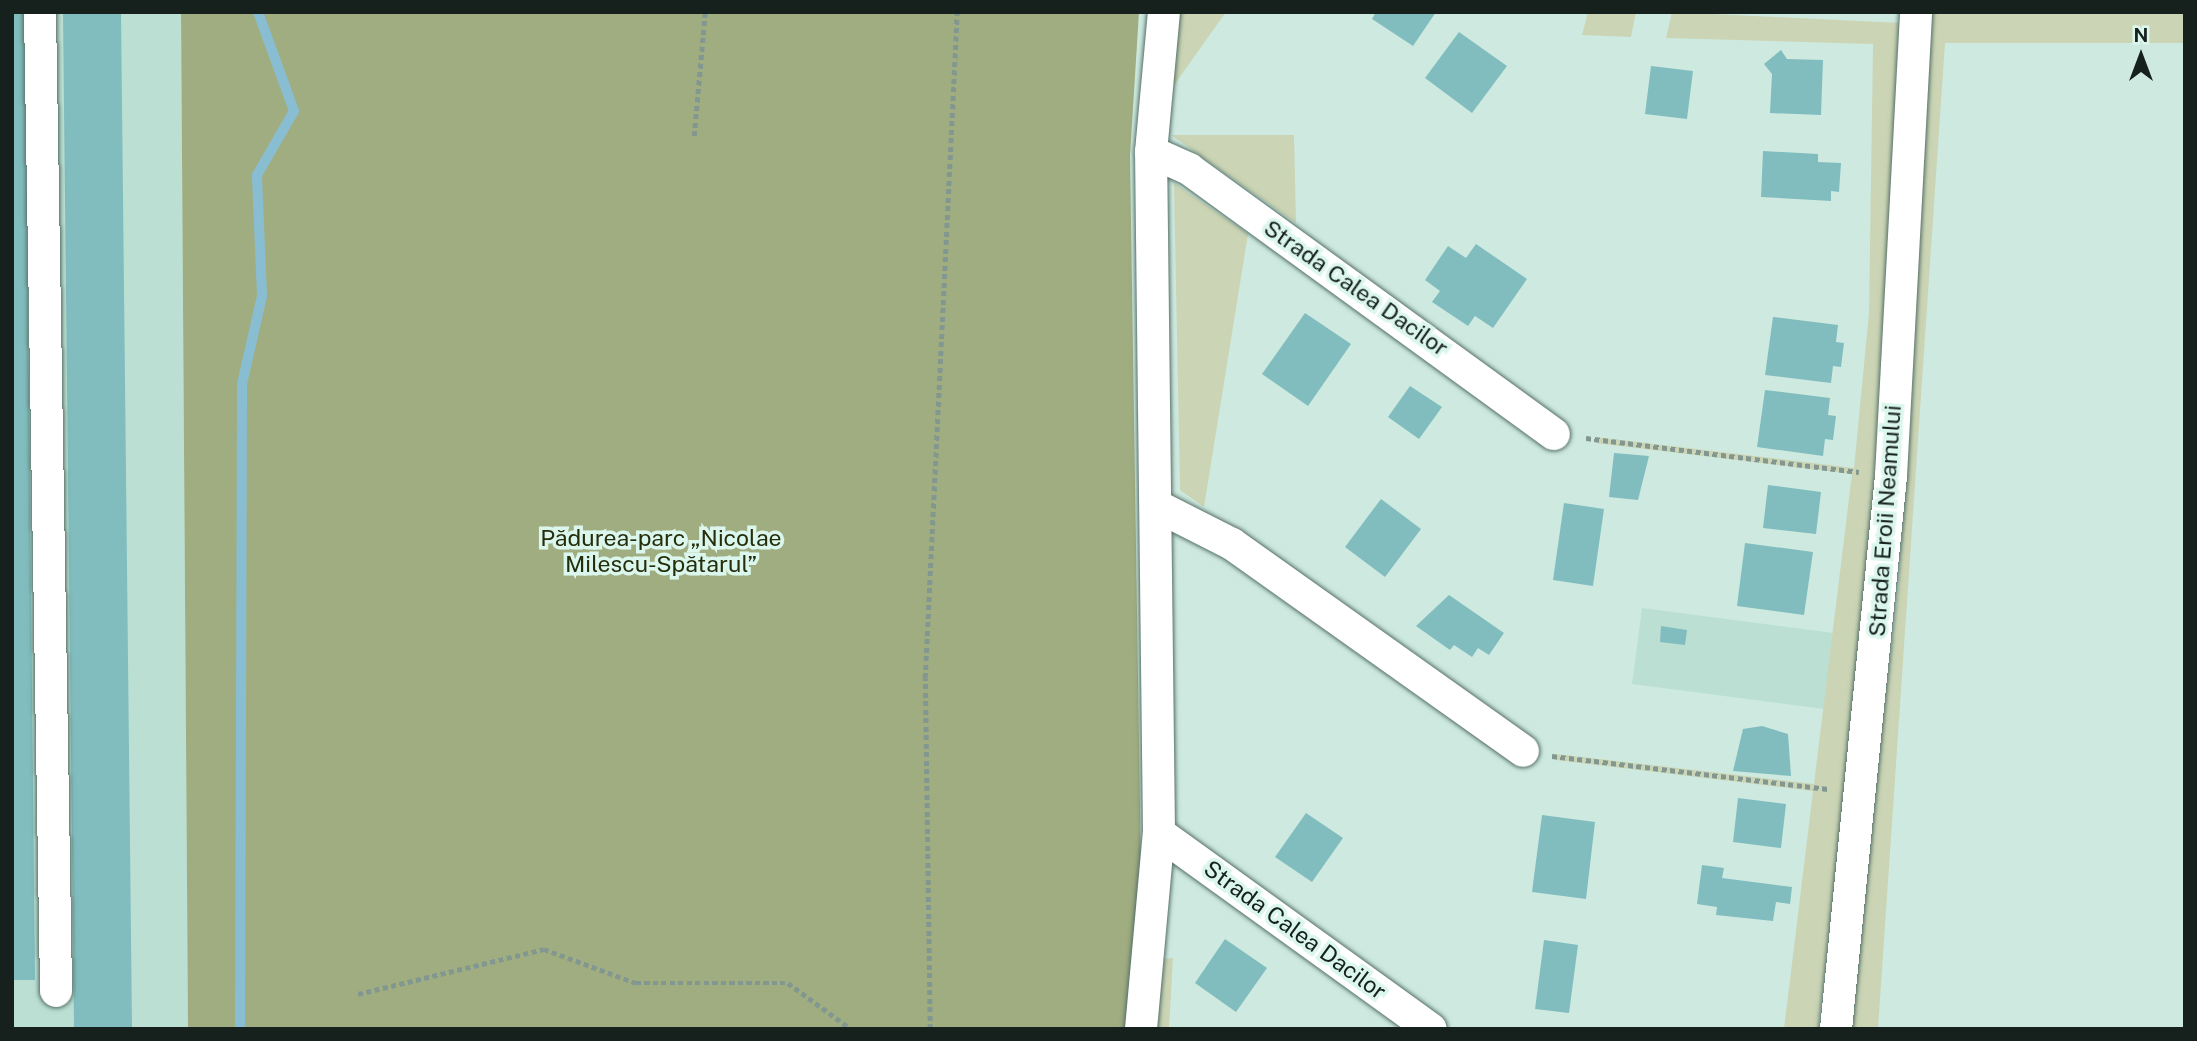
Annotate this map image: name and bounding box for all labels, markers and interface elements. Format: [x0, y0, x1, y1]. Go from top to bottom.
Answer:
north arrow [2106, 21, 2176, 91]
text: N [2134, 24, 2148, 46]
street label: Strada Calea Dacilor [1259, 214, 1453, 362]
street label: Strada Eroii Neamului [1863, 404, 1907, 638]
park label: Pădurea-parc „Nicolae Milescu-Spătarul” [540, 524, 782, 578]
street label: Strada Calea Dacilor [1199, 855, 1391, 1005]

